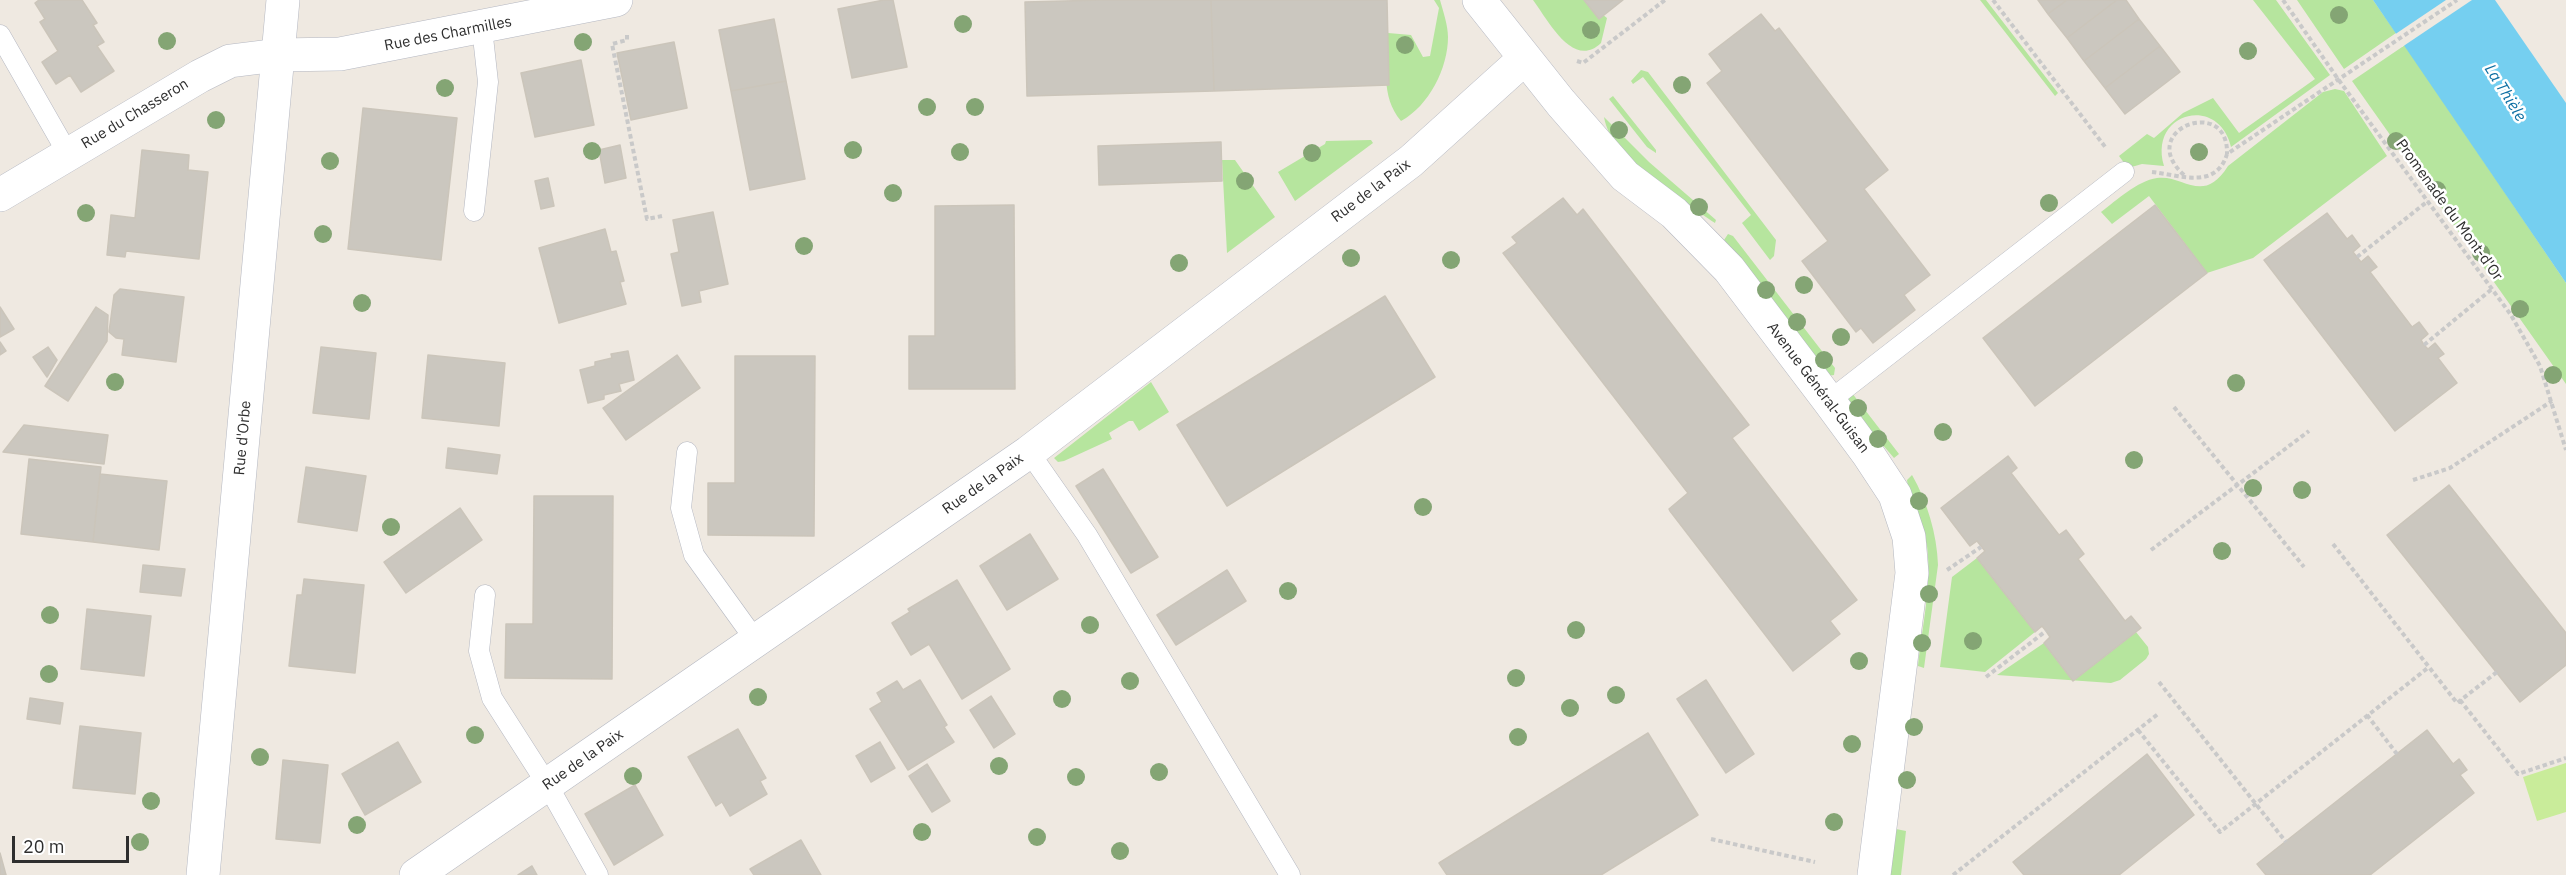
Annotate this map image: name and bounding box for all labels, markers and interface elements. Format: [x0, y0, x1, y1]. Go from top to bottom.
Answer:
street label: Rue des Charmilles [383, 13, 513, 55]
water label: La Thièle [2480, 61, 2530, 125]
street label: Rue du Chasseron [78, 75, 192, 153]
street label: Promenade du Mont-d'Or [2392, 136, 2506, 284]
street label: Rue de la Paix [1328, 155, 1414, 227]
street label: Avenue Général-Guisan [1763, 319, 1873, 457]
street label: Rue d'Orbe [231, 400, 255, 476]
street label: Rue de la Paix [939, 450, 1027, 518]
street label: Rue de la Paix [539, 726, 627, 794]
scale bar [15, 824, 132, 862]
text: 20 m [23, 835, 65, 858]

